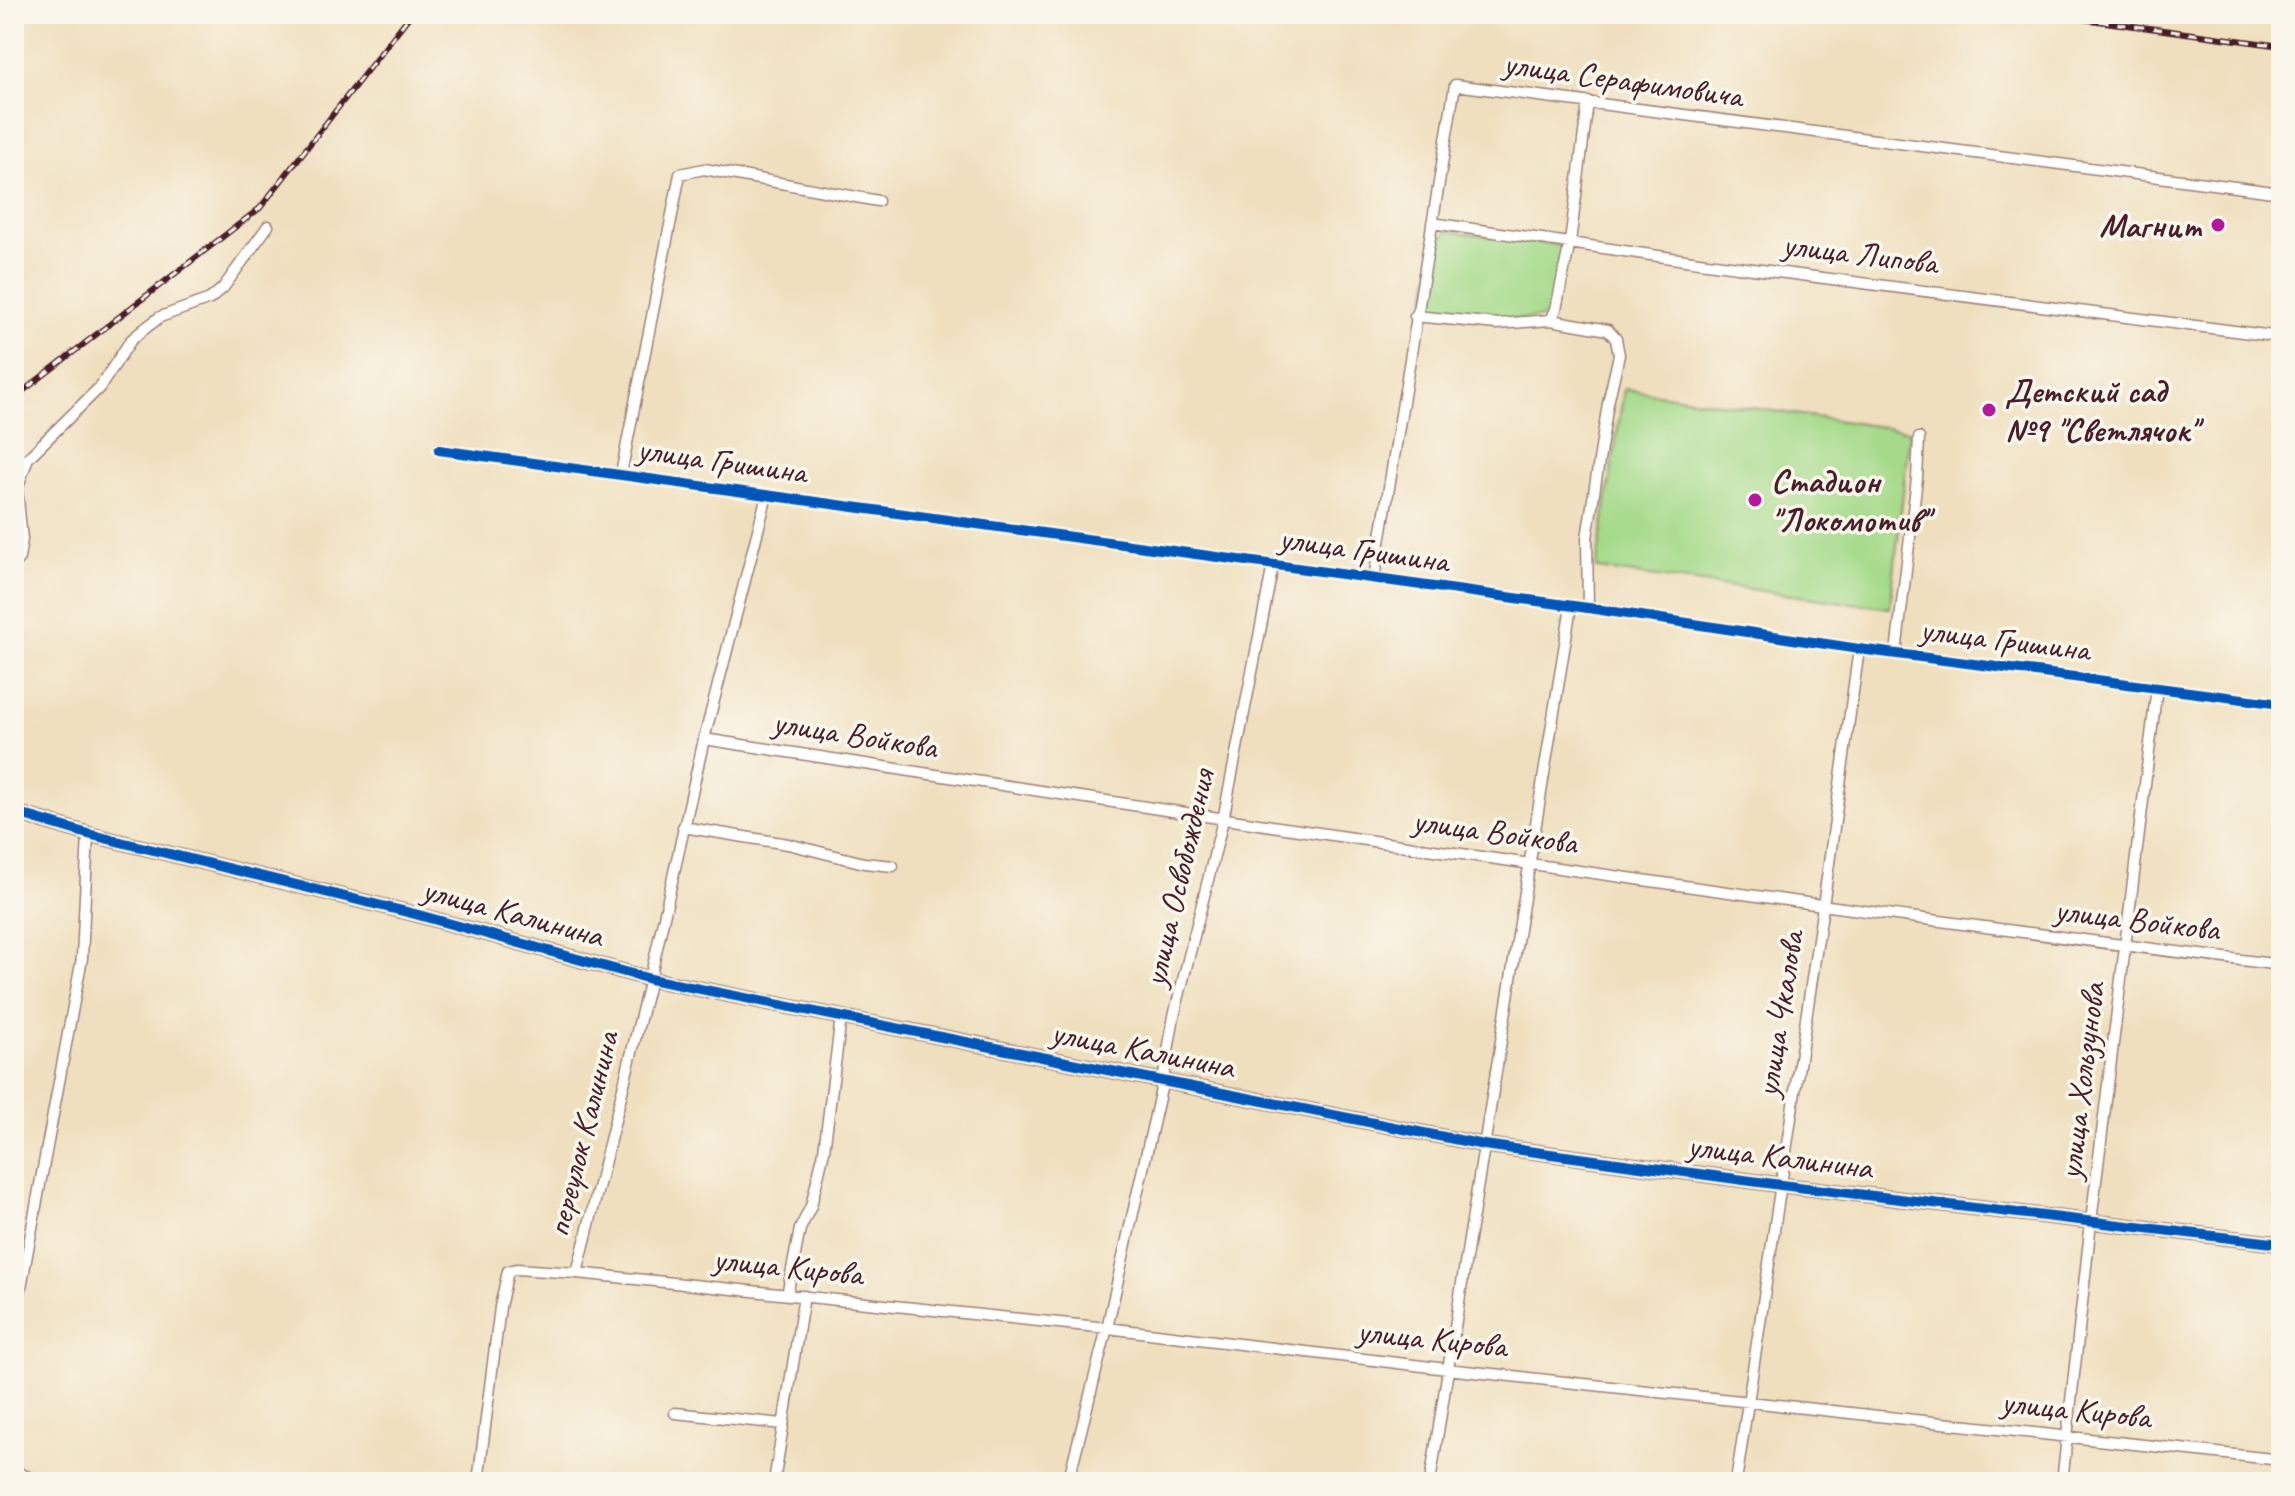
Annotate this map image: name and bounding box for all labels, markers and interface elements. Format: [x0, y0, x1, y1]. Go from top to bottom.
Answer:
street label: улица Серафимовича [1499, 41, 1748, 117]
place label: Магнит [2099, 204, 2203, 247]
marker: Магнит [2209, 216, 2227, 234]
street label: улица Липова [1778, 222, 1943, 284]
place label: Детский сад №9 "Светлячок" [2005, 369, 2204, 451]
marker: Детский сад №9 "Светлячок" [1980, 401, 1998, 419]
street label: улица Гришина [633, 427, 812, 494]
place label: Стадион "Локомотив" [1771, 459, 1936, 541]
marker: Стадион "Локомотив" [1746, 491, 1764, 509]
street label: улица Гришина [1275, 516, 1454, 583]
street label: улица Гришина [1916, 607, 2095, 671]
street label: улица Войкова [768, 700, 942, 769]
street label: улица Освобождения [1132, 763, 1224, 992]
street label: улица Войкова [1408, 798, 1582, 864]
street label: улица Калинина [416, 867, 610, 957]
street label: улица Войкова [2050, 887, 2224, 951]
street label: улица Чкалова [1744, 925, 1814, 1102]
street label: улица Хользунова [2047, 978, 2115, 1184]
street label: улица Калинина [1046, 1010, 1240, 1088]
street label: переулок Калинина [536, 1025, 629, 1241]
street label: улица Калинина [1683, 1123, 1877, 1189]
street label: улица Кирова [709, 1237, 868, 1296]
street label: улица Кирова [1353, 1309, 1512, 1368]
street label: улица Кирова [1997, 1380, 2156, 1439]

